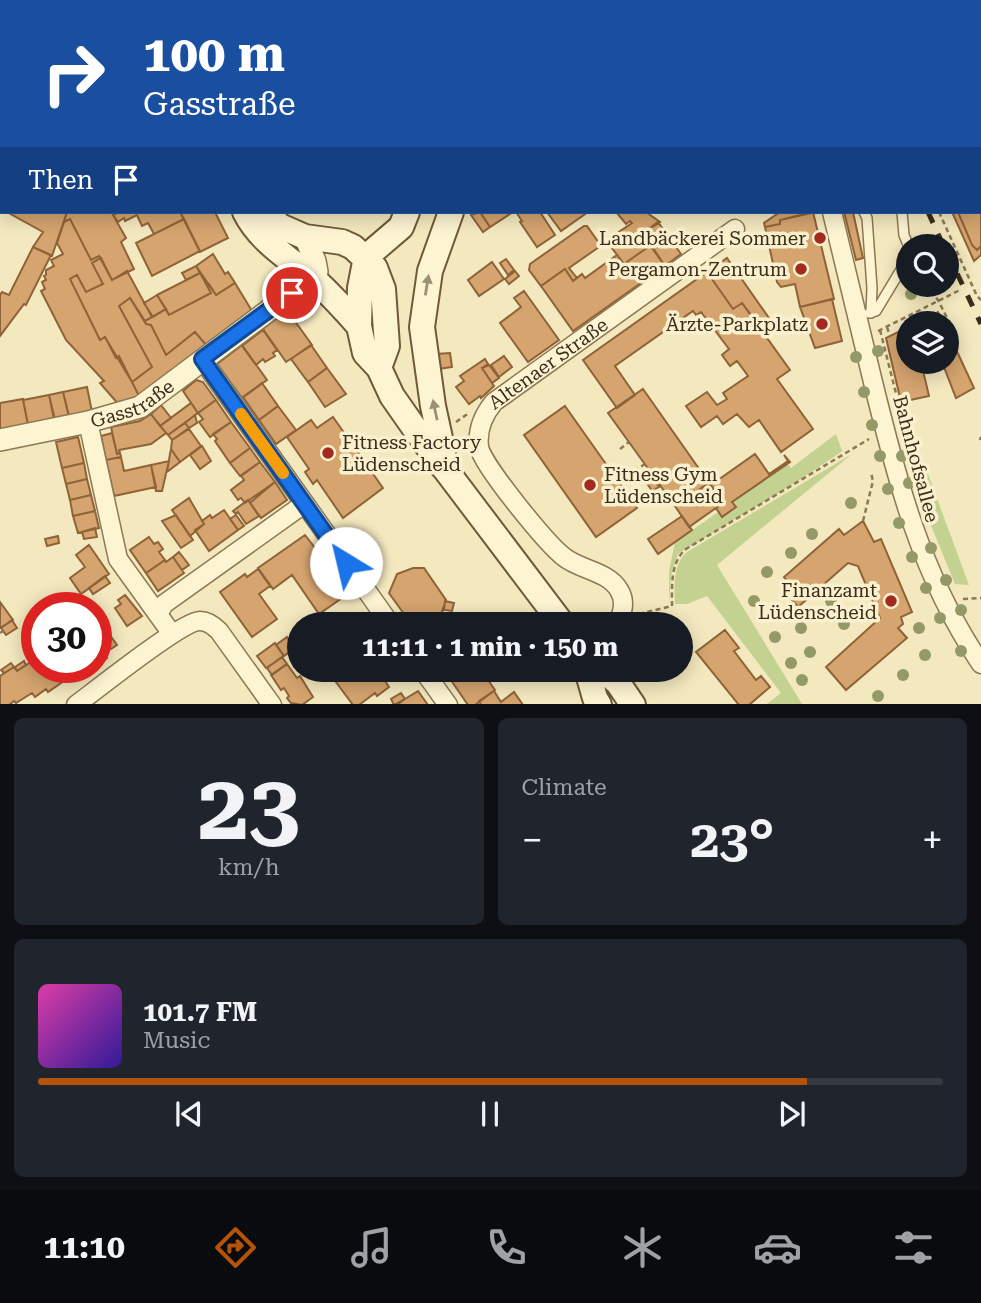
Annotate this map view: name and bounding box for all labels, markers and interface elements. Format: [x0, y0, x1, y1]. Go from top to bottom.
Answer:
text: 100 m [143, 26, 285, 83]
icon: right [28, 28, 119, 119]
text: Gasstraße [143, 85, 296, 123]
icon: arrive [107, 161, 145, 199]
text: Then [28, 165, 93, 195]
place label: Landbäckerei Sommer [599, 227, 806, 250]
marker: Landbäckerei Sommer [812, 230, 828, 246]
map controls [896, 234, 959, 374]
button: search [896, 234, 959, 297]
place label: Pergamon-Zentrum [608, 258, 787, 281]
marker: Pergamon-Zentrum [793, 261, 809, 277]
pin [262, 263, 322, 323]
icon: arrive [273, 274, 311, 312]
one-way arrow [422, 274, 433, 296]
button: layers [896, 311, 959, 374]
street label: Altenaer Straße [484, 313, 612, 414]
place label: Ärzte-Parkplatz [666, 313, 808, 336]
marker: Ärzte-Parkplatz [814, 316, 830, 332]
street label: Gasstraße [88, 374, 178, 432]
street label: Bahnhofsallee [888, 393, 944, 525]
one-way arrow [429, 399, 440, 421]
place label: Fitness Factory Lüdenscheid [342, 431, 482, 476]
marker: Fitness Factory Lüdenscheid [320, 445, 336, 461]
place label: Fitness Gym Lüdenscheid [604, 463, 723, 508]
marker: Fitness Gym Lüdenscheid [582, 477, 598, 493]
position arrow [309, 526, 383, 600]
place label: Finanzamt Lüdenscheid [758, 579, 877, 624]
speed limit sign: 30 [21, 592, 112, 683]
marker: Finanzamt Lüdenscheid [883, 593, 899, 609]
text: 11:11 · 1 min · 150 m [362, 632, 618, 662]
text: 23 [198, 755, 300, 861]
text: Climate [522, 774, 607, 801]
text: 23° [690, 809, 774, 870]
text: − [522, 818, 543, 862]
text: + [922, 818, 943, 862]
text: km/h [218, 854, 280, 881]
text: 101.7 FM [143, 997, 257, 1027]
text: Music [143, 1027, 210, 1054]
icon: previous [170, 1095, 208, 1133]
icon: pause [471, 1095, 509, 1133]
icon: next [773, 1095, 811, 1133]
icon: directions [211, 1223, 260, 1272]
icon: music [347, 1223, 396, 1272]
icon: phone [482, 1223, 531, 1272]
icon: climate [618, 1223, 667, 1272]
icon: car [753, 1223, 802, 1272]
icon: filters [889, 1223, 938, 1272]
text: 11:10 [43, 1228, 125, 1266]

